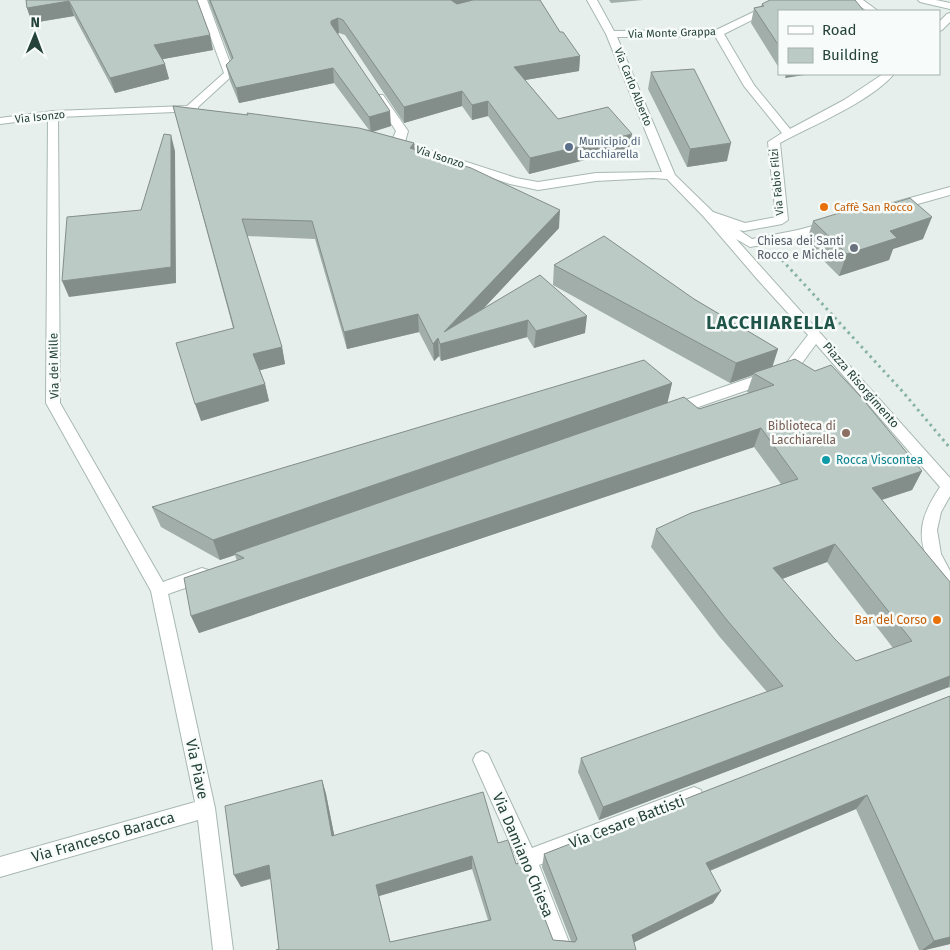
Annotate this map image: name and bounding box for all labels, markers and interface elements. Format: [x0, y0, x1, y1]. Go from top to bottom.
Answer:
north arrow [10, 10, 60, 60]
legend [778, 10, 940, 75]
text: N [30, 14, 40, 31]
text: Road [822, 21, 857, 39]
street label: Via Monte Grappa [628, 25, 716, 41]
street label: Via Carlo Alberto [611, 46, 655, 128]
text: Building [822, 46, 878, 64]
street label: Via Isonzo [14, 108, 66, 126]
place label: Municipio di Lacchiarella [579, 135, 641, 161]
marker: Municipio di Lacchiarella [563, 141, 575, 153]
street label: Via Isonzo [414, 143, 466, 171]
street label: Via Fabio Filzi [768, 148, 786, 216]
marker: Caffè San Rocco [818, 201, 830, 213]
place label: Caffè San Rocco [834, 201, 913, 214]
place label: Chiesa dei Santi Rocco e Michele [757, 234, 844, 262]
marker: Chiesa dei Santi Rocco e Michele [848, 242, 860, 254]
district label: LACCHIARELLA [706, 312, 836, 334]
street label: Via dei Mille [46, 333, 62, 399]
street label: Piazza Risorgimento [820, 339, 902, 431]
place label: Biblioteca di Lacchiarella [768, 419, 836, 447]
marker: Biblioteca di Lacchiarella [840, 427, 852, 439]
place label: Rocca Viscontea [836, 453, 923, 467]
marker: Rocca Viscontea [820, 454, 832, 466]
place label: Bar del Corso [854, 613, 927, 627]
marker: Bar del Corso [931, 614, 943, 626]
street label: Via Piave [182, 737, 212, 801]
street label: Via Damiano Chiesa [489, 790, 557, 920]
street label: Via Cesare Battisti [567, 792, 687, 852]
street label: Via Francesco Baracca [29, 808, 177, 866]

